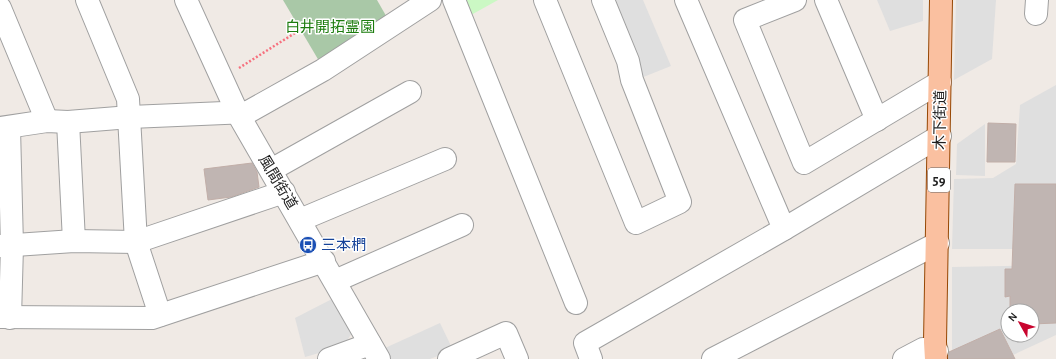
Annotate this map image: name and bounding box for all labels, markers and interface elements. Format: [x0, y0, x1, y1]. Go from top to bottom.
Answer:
park label: 白井開拓霊園 [285, 18, 375, 35]
street label: 木下街道 [931, 90, 949, 150]
street label: 風間街道 [256, 152, 300, 212]
road number: 59 [928, 168, 950, 192]
bus stop icon: 三本椚 [298, 235, 318, 255]
place label: 三本椚 [321, 237, 366, 253]
north arrow [1000, 303, 1040, 343]
text: N [1006, 311, 1019, 323]

